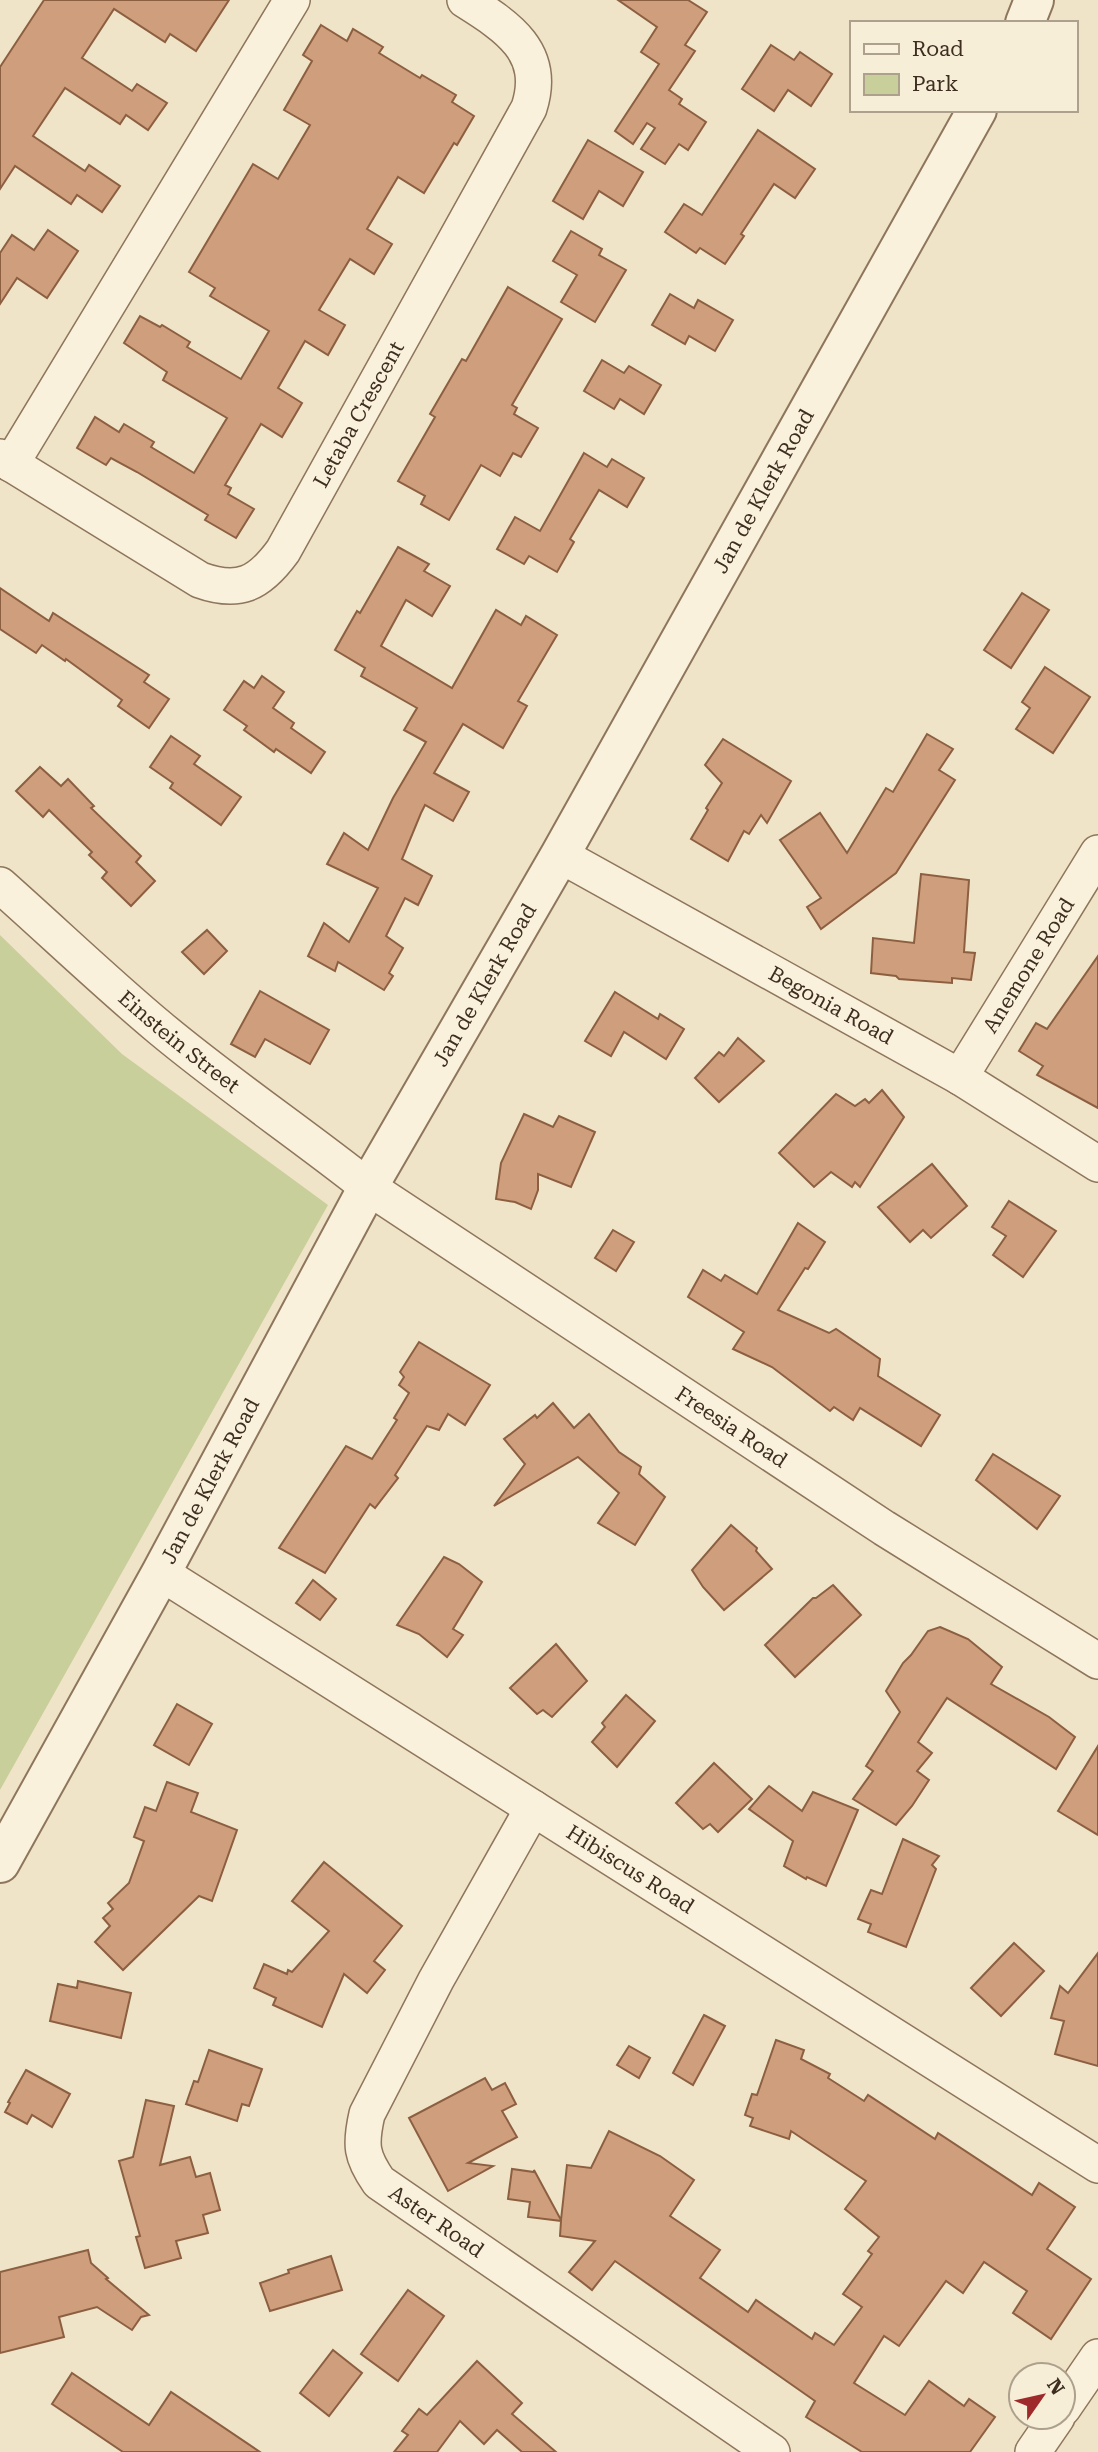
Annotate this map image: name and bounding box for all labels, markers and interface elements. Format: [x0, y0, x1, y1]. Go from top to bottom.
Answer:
legend [850, 21, 1077, 112]
text: Road [912, 37, 964, 61]
text: Park [912, 72, 958, 96]
street label: Letaba Crescent [309, 337, 409, 492]
street label: Jan de Klerk Road [708, 405, 819, 578]
street label: Anemone Road [978, 893, 1080, 1037]
street label: Jan de Klerk Road [428, 899, 542, 1071]
street label: Begonia Road [765, 961, 898, 1050]
street label: Einstein Street [113, 986, 244, 1098]
street label: Freesia Road [671, 1382, 792, 1473]
street label: Jan de Klerk Road [156, 1394, 265, 1568]
street label: Hibiscus Road [562, 1820, 699, 1919]
street label: Aster Road [384, 2181, 489, 2263]
north arrow [1007, 2361, 1077, 2431]
text: N [1042, 2374, 1070, 2400]

